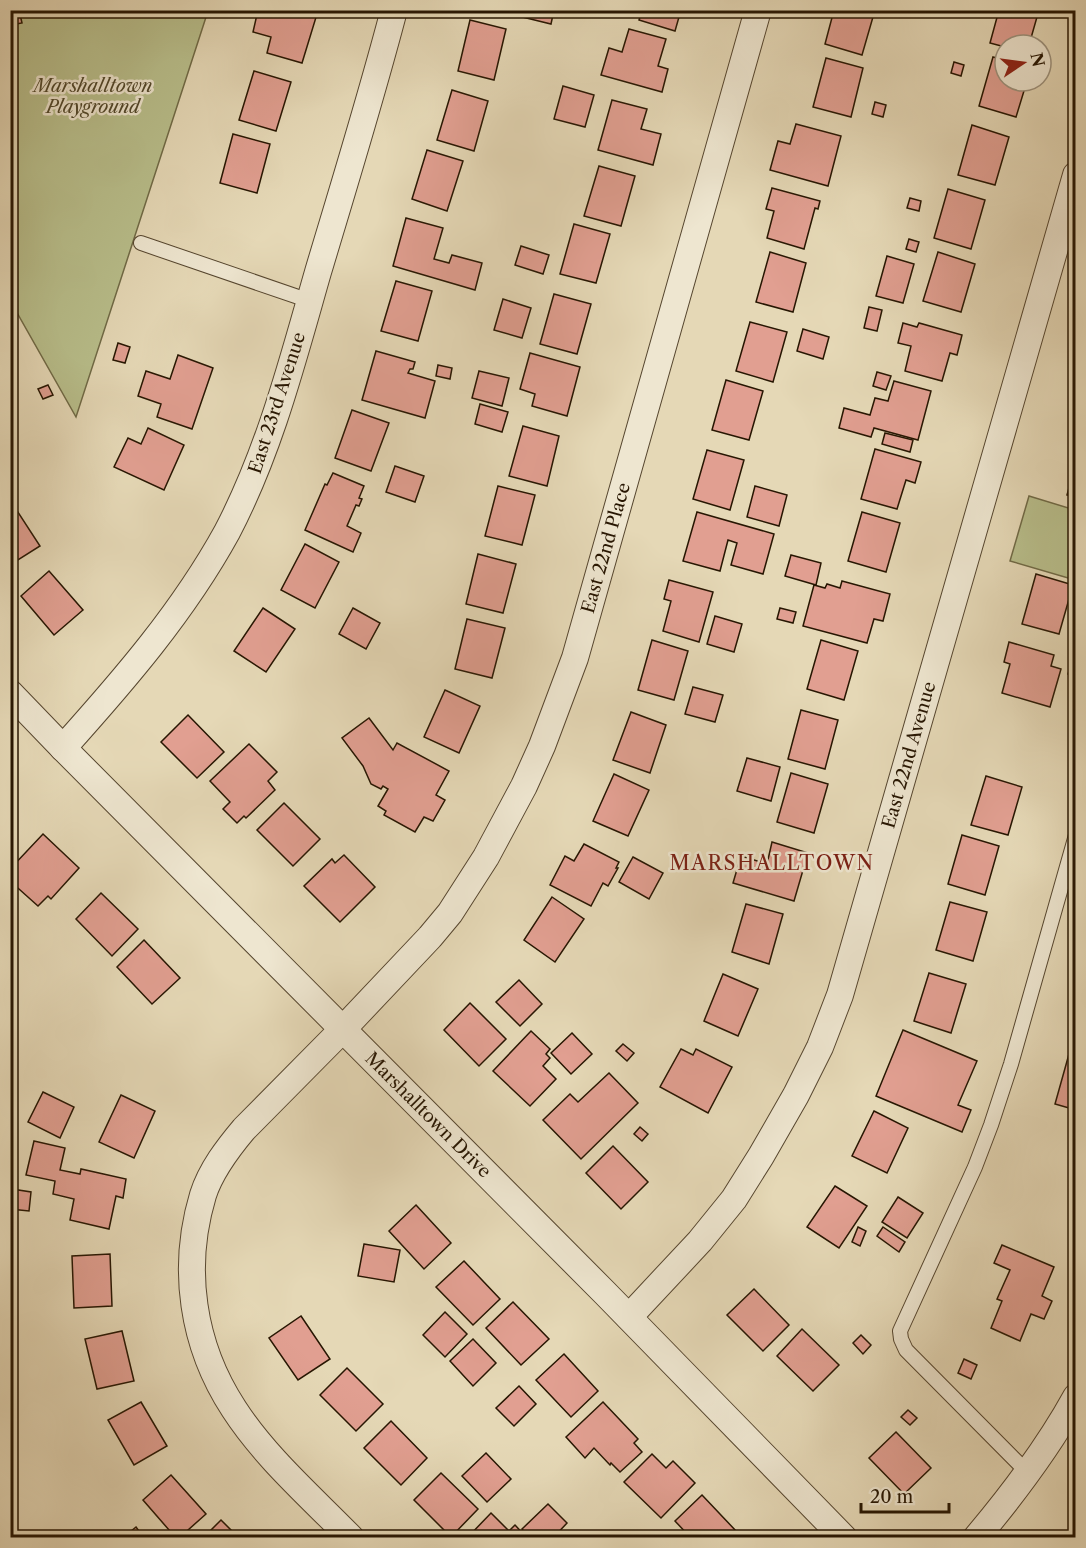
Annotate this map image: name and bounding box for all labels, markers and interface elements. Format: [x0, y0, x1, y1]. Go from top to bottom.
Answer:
north arrow [993, 33, 1053, 93]
text: N [1026, 51, 1049, 69]
park label: Marshalltown Playground [32, 75, 153, 118]
street label: East 23rd Avenue [244, 329, 310, 477]
street label: East 22nd Place [577, 480, 635, 616]
street label: East 22nd Avenue [878, 679, 940, 831]
district label: MARSHALLTOWN [669, 851, 875, 875]
street label: Marshalltown Drive [360, 1047, 496, 1183]
scale bar [861, 1476, 950, 1514]
text: 20 m [870, 1486, 914, 1508]

